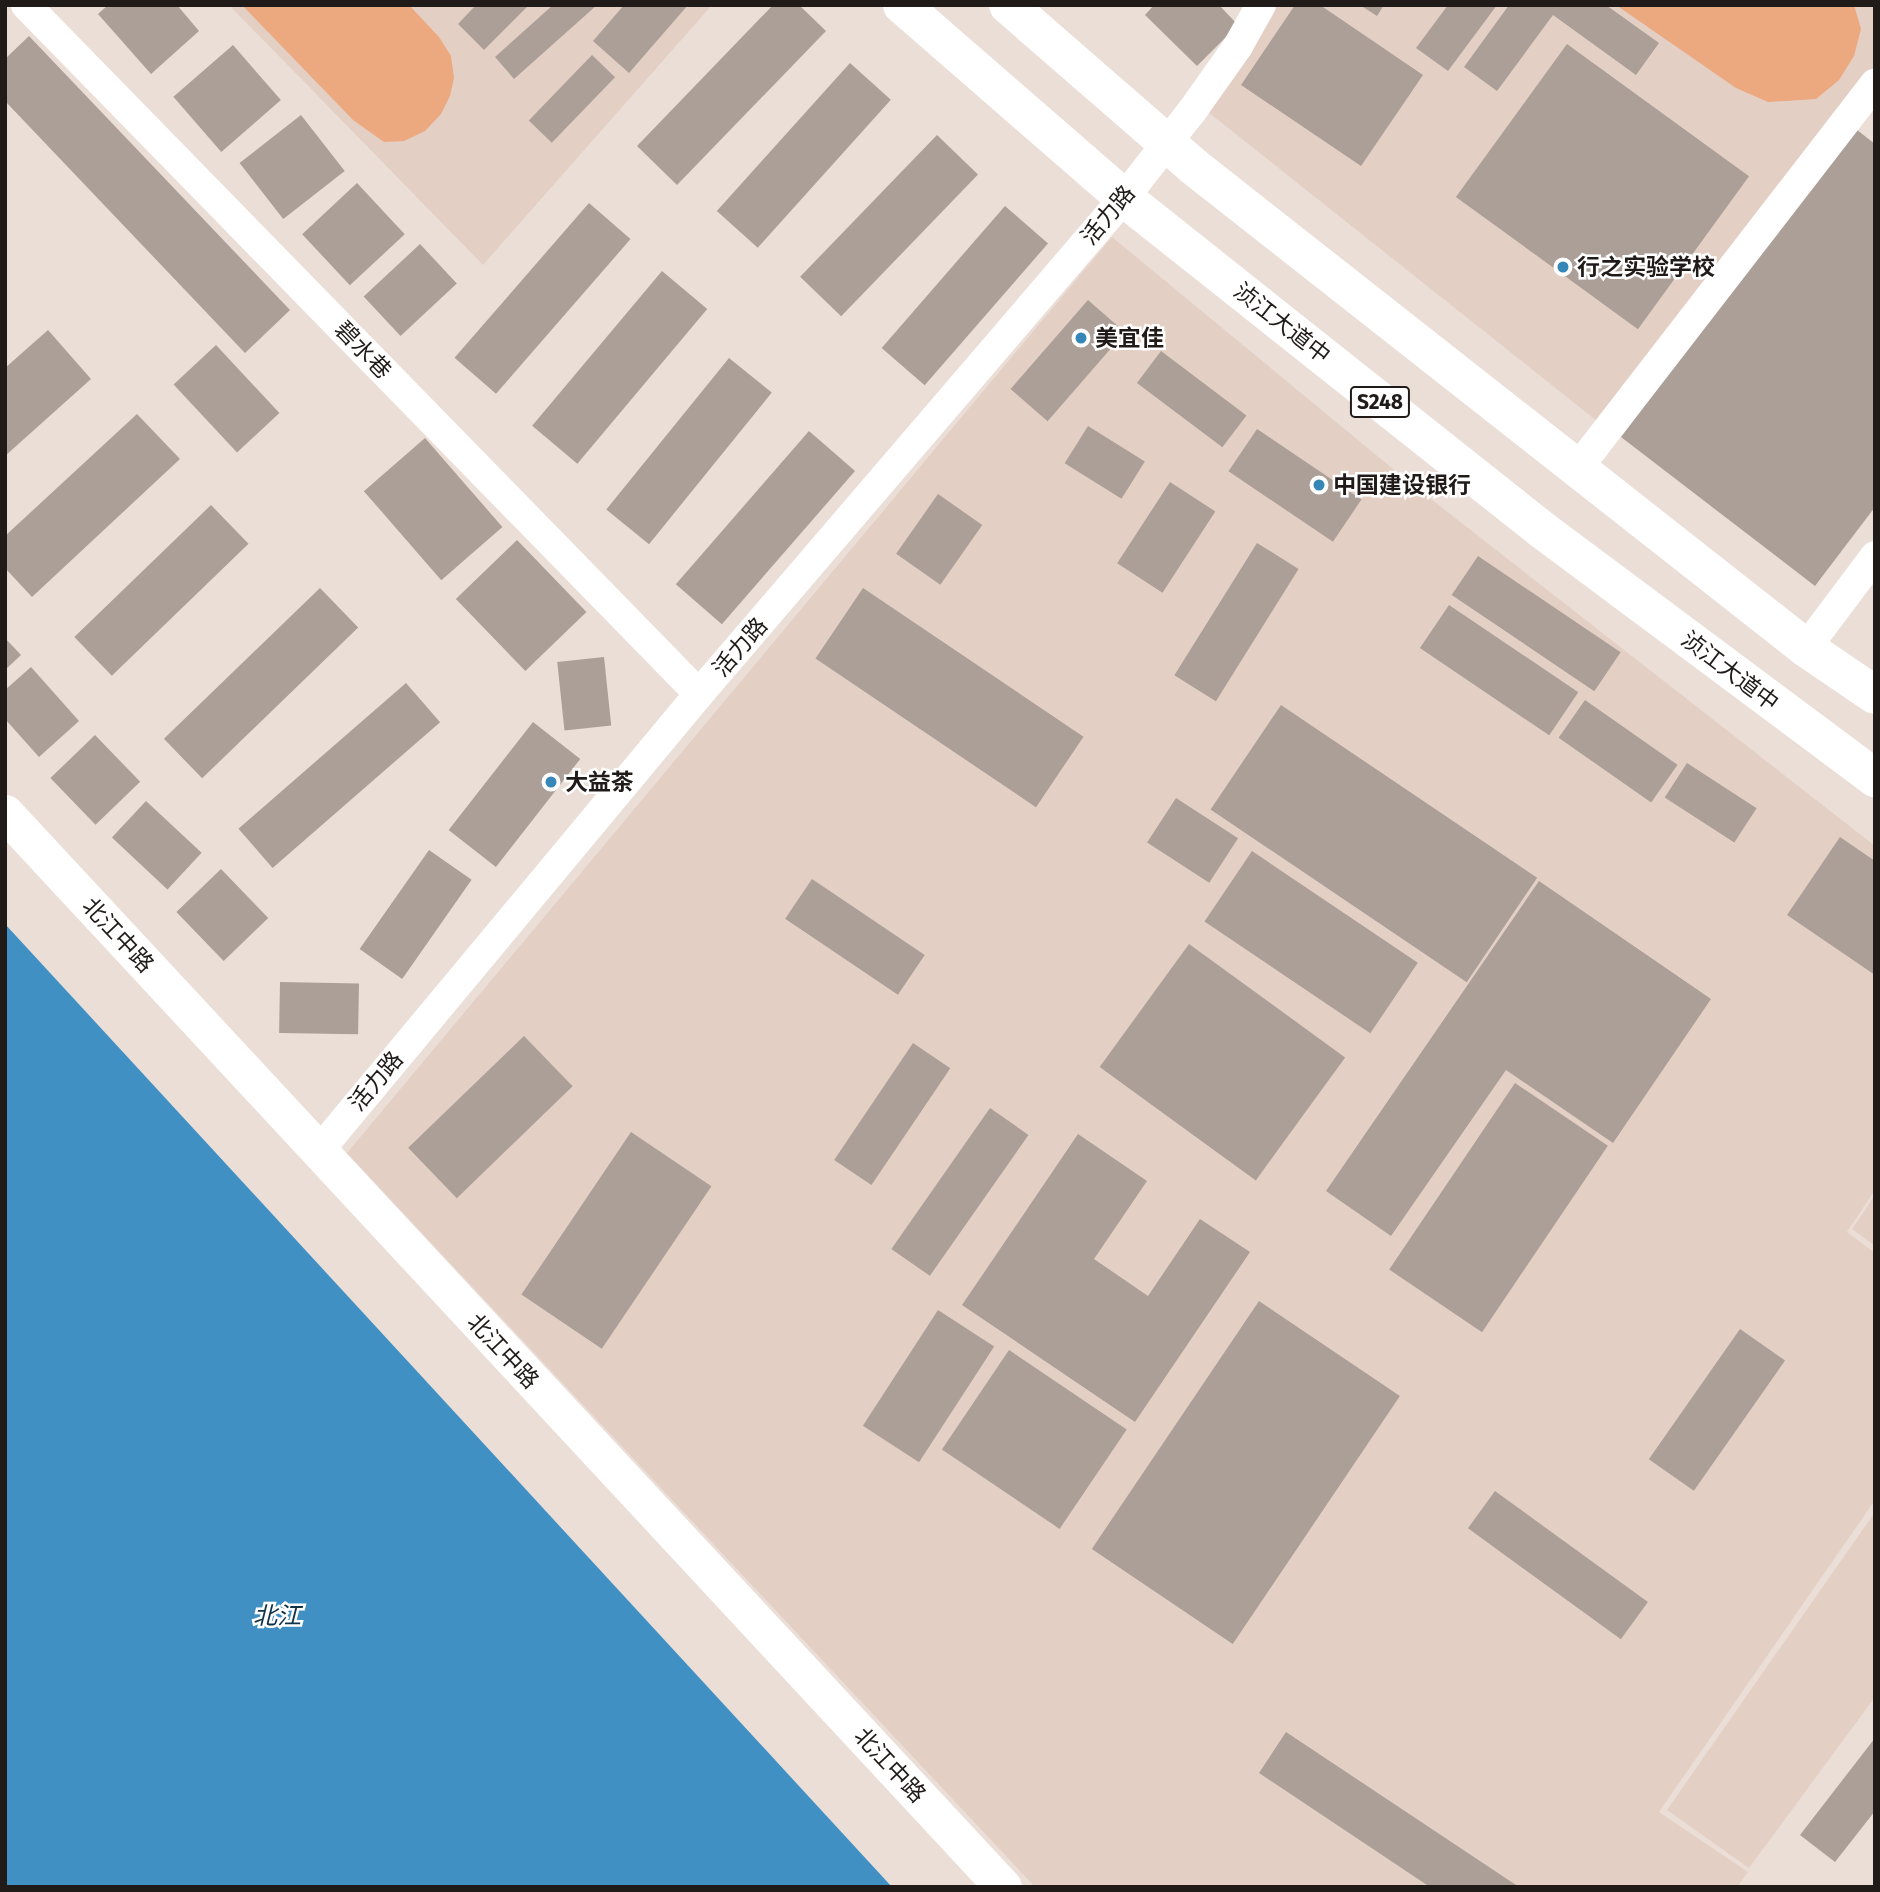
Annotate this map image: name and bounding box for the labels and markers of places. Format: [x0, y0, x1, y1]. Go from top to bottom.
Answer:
place label: 行之实验学校 [1577, 253, 1715, 281]
marker: 行之实验学校 [1555, 259, 1571, 275]
place label: 美宜佳 [1095, 324, 1164, 352]
marker: 美宜佳 [1073, 330, 1089, 346]
place label: 中国建设银行 [1333, 471, 1471, 499]
marker: 中国建设银行 [1311, 477, 1327, 493]
place label: 大益茶 [565, 768, 634, 796]
marker: 大益茶 [543, 774, 559, 790]

